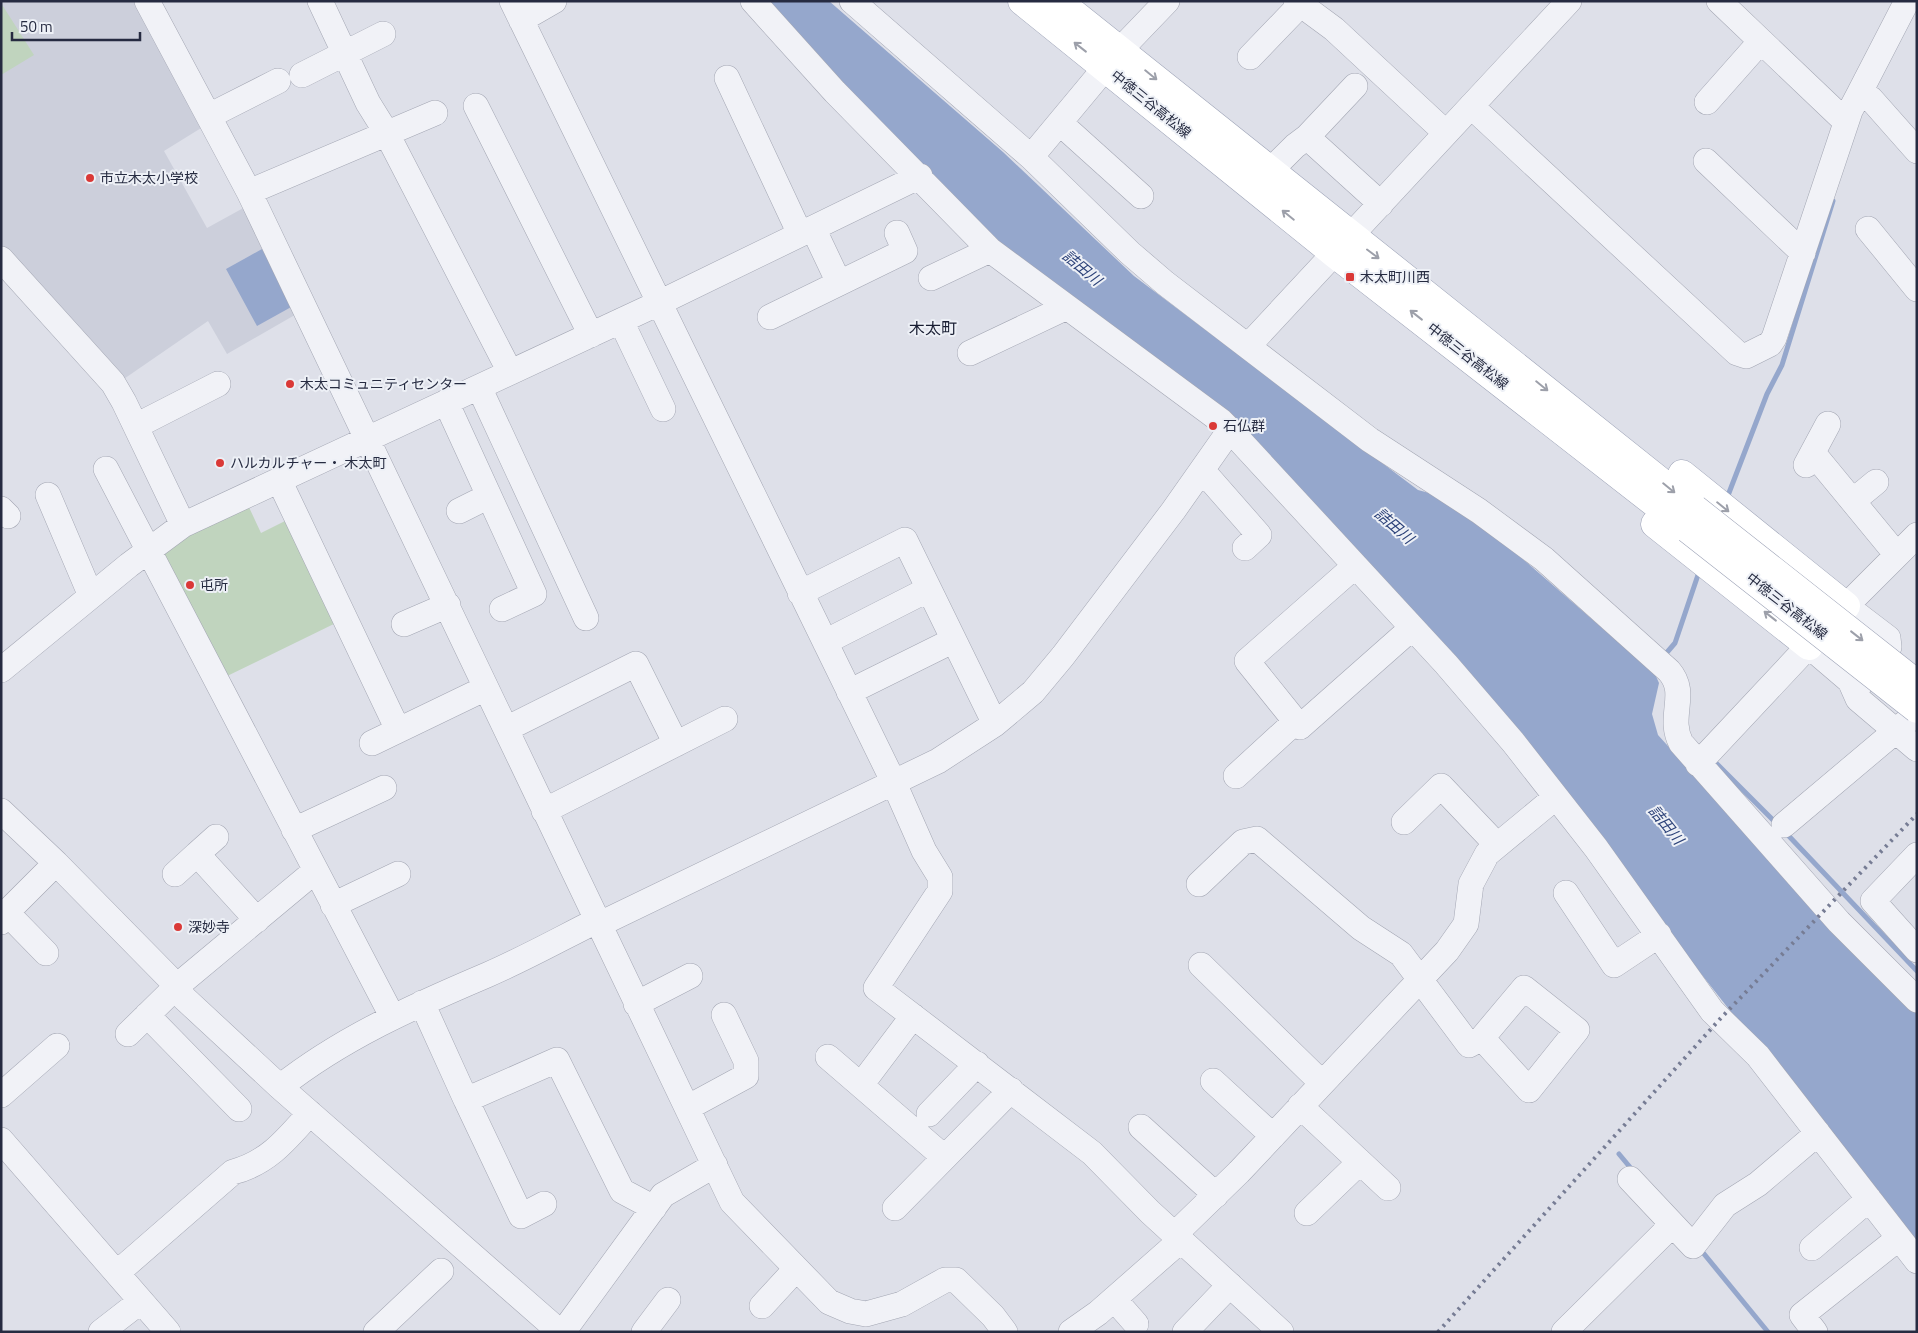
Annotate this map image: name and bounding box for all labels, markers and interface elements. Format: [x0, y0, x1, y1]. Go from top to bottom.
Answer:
scale bar [12, 10, 140, 42]
text: 50 m [20, 15, 53, 38]
one-way arrow [1073, 41, 1086, 52]
street label: 中徳三谷高松線 [1107, 65, 1196, 143]
one-way arrow [1144, 70, 1157, 81]
place label: 市立木太小学校 [100, 167, 198, 188]
marker: 市立木太小学校 [84, 172, 96, 184]
one-way arrow [1281, 209, 1294, 221]
water label: 詰田川 [1058, 244, 1108, 292]
one-way arrow [1366, 248, 1379, 259]
place label: 木太町川西 [1360, 266, 1430, 287]
marker: 木太町川西 [1344, 271, 1356, 283]
one-way arrow [1409, 310, 1422, 321]
district label: 木太町 [909, 316, 957, 340]
street label: 中徳三谷高松線 [1423, 317, 1513, 394]
place label: 木太コミュニティセンター [300, 373, 467, 394]
marker: 木太コミュニティセンター [284, 378, 296, 390]
one-way arrow [1536, 381, 1549, 392]
place label: 石仏群 [1223, 415, 1265, 436]
marker: 石仏群 [1207, 420, 1219, 432]
place label: ハルカルチャー・ 木太町 [230, 452, 387, 473]
marker: ハルカルチャー・ 木太町 [214, 457, 226, 469]
one-way arrow [1662, 482, 1675, 493]
water label: 詰田川 [1370, 502, 1420, 550]
one-way arrow [1716, 502, 1729, 513]
street label: 中徳三谷高松線 [1742, 567, 1832, 644]
place label: 屯所 [200, 574, 228, 595]
marker: 屯所 [184, 579, 196, 591]
one-way arrow [1764, 611, 1777, 622]
one-way arrow [1850, 631, 1863, 642]
water label: 詰田川 [1643, 800, 1691, 851]
place label: 深妙寺 [188, 916, 230, 937]
marker: 深妙寺 [172, 921, 184, 933]

